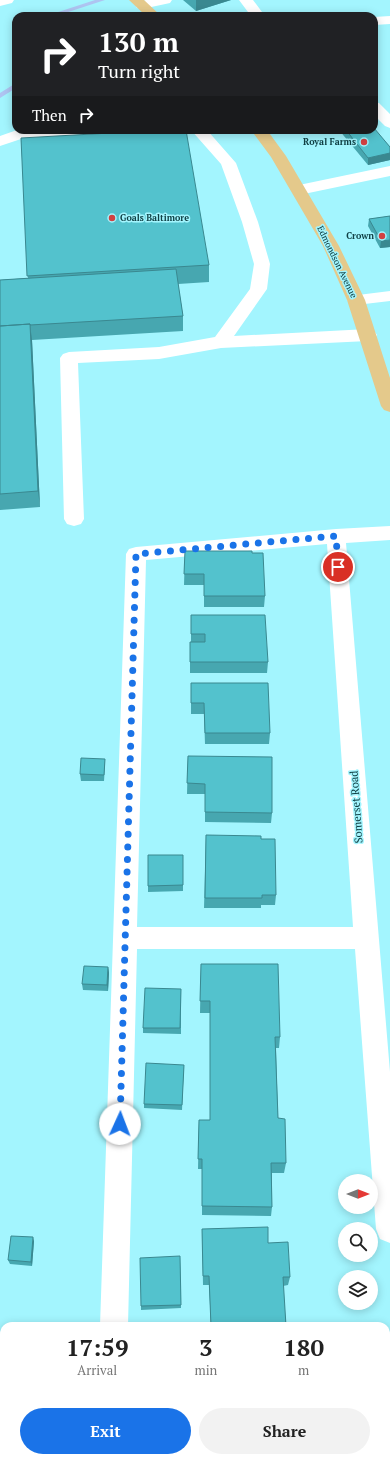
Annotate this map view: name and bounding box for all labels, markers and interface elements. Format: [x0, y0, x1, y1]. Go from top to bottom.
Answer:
text: 130 m [98, 23, 179, 60]
icon: right [32, 28, 84, 80]
text: Turn right [98, 59, 180, 83]
icon: right [75, 104, 97, 126]
text: Then [32, 105, 67, 125]
place label: Royal Farms [303, 136, 356, 148]
marker: Royal Farms [359, 137, 369, 147]
place label: Goals Baltimore [120, 212, 189, 224]
marker: Goals Baltimore [107, 213, 117, 223]
street label: Edmondson Avenue [314, 224, 360, 301]
place label: Crown [346, 230, 374, 242]
marker: Crown [377, 231, 387, 241]
pin [321, 550, 355, 584]
icon: arrive [327, 556, 349, 578]
street label: Somerset Road [346, 770, 366, 844]
position arrow [99, 1103, 141, 1145]
north arrow [338, 1174, 378, 1214]
map controls [338, 1174, 378, 1310]
button: search [338, 1222, 378, 1262]
button: layers [338, 1270, 378, 1310]
text: 17:59 [66, 1331, 128, 1363]
text: 3 [199, 1331, 213, 1363]
text: 180 [283, 1331, 324, 1363]
text: Arrival [77, 1361, 117, 1379]
text: min [194, 1361, 217, 1379]
text: m [298, 1361, 309, 1379]
button: Exit [20, 1408, 191, 1454]
button: Share [199, 1408, 370, 1454]

